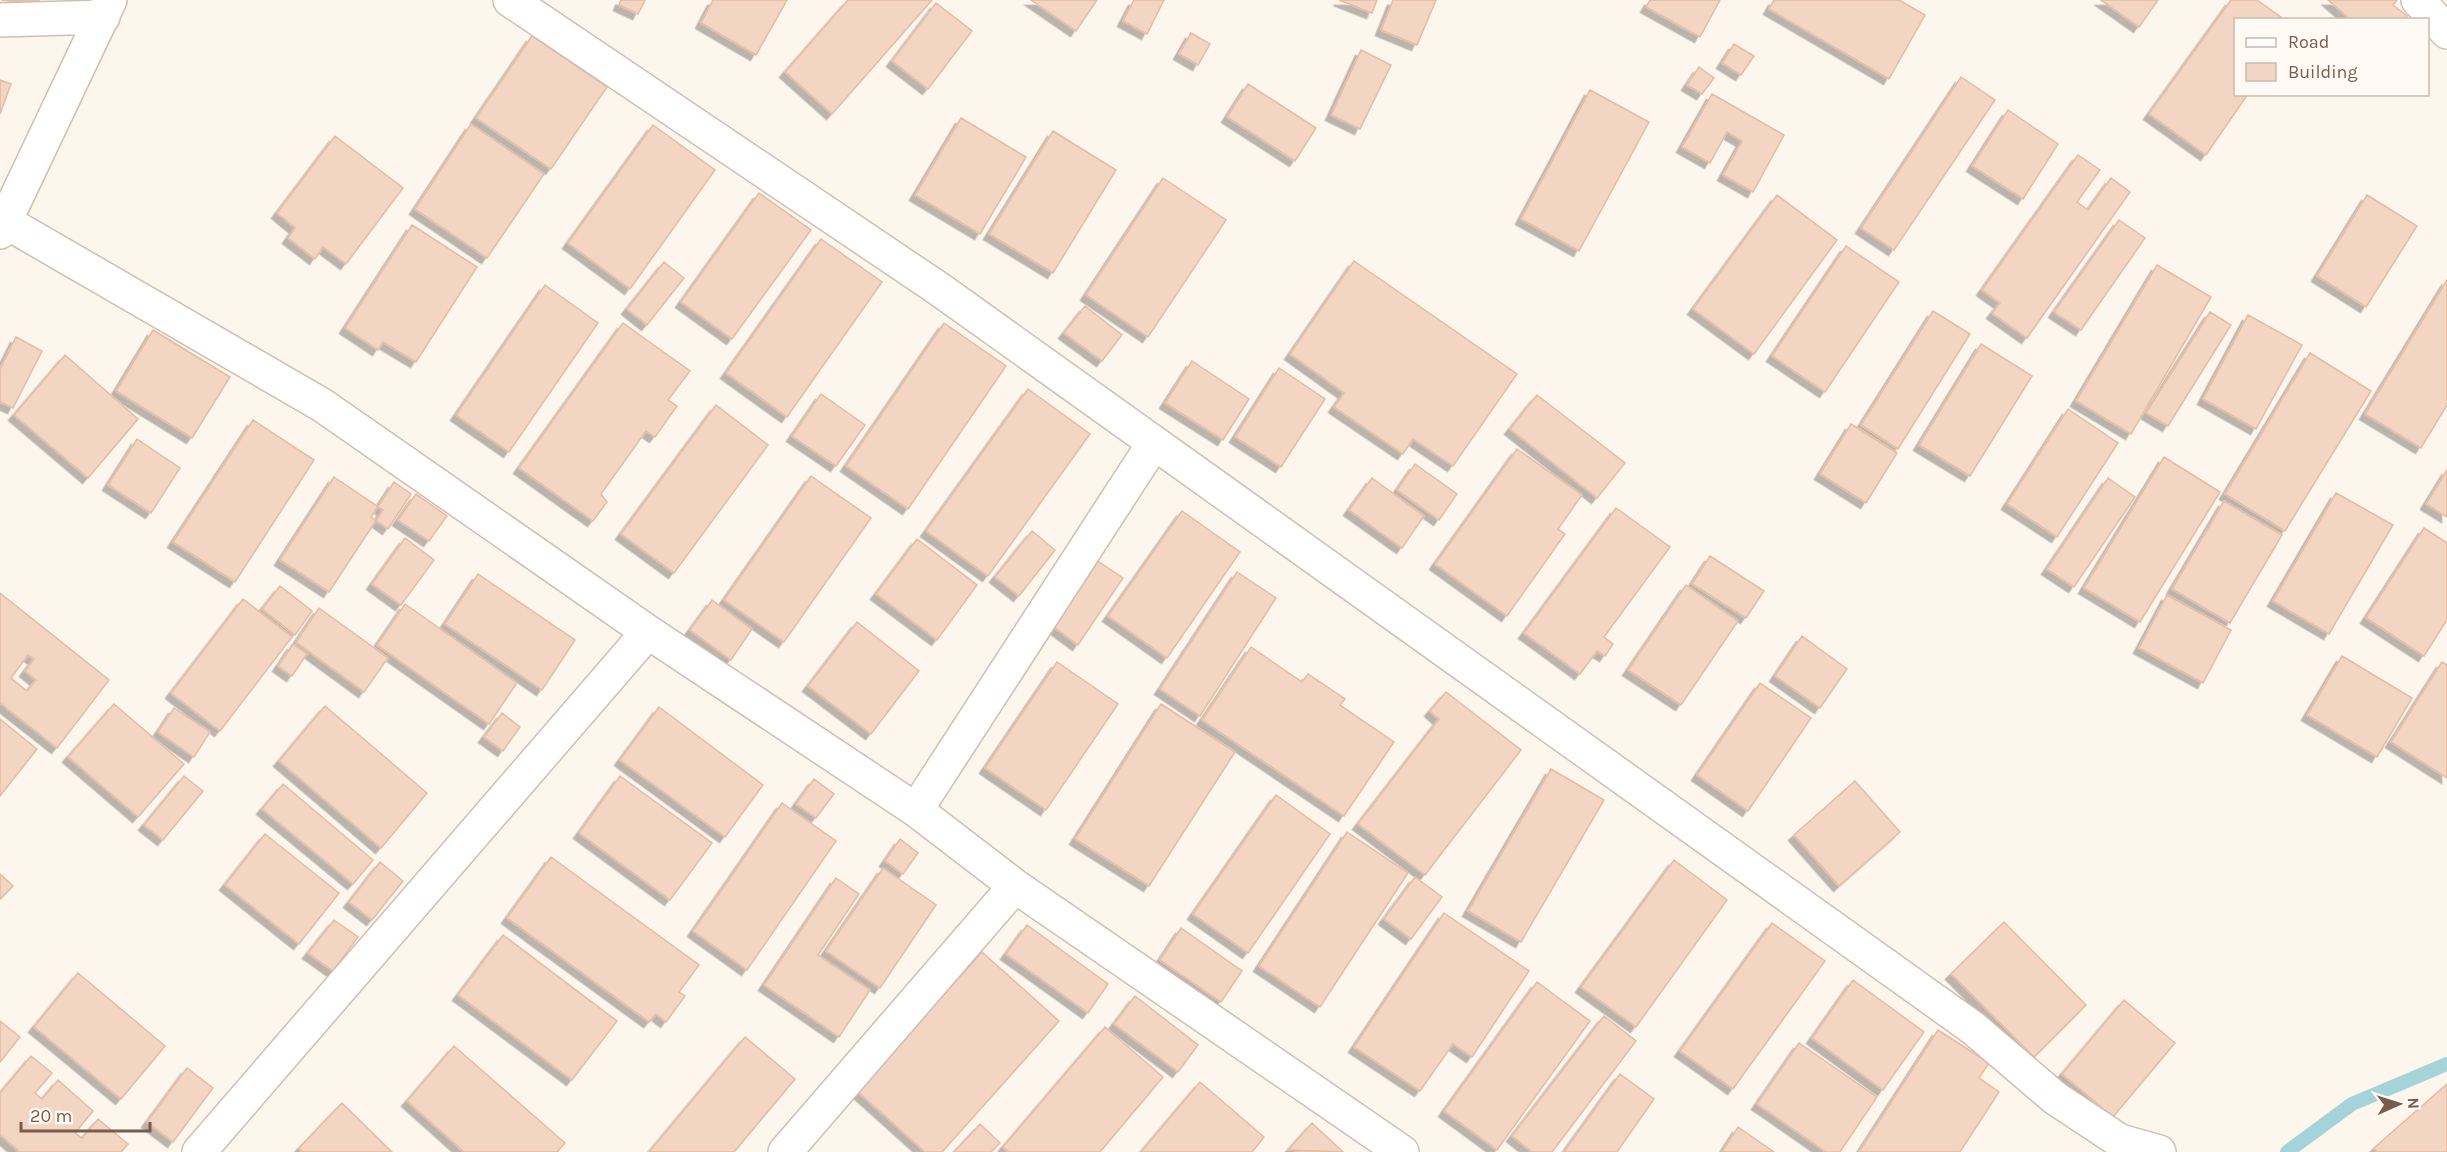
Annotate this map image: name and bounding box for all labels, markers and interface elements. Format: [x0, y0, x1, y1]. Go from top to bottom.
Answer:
legend [2234, 18, 2429, 96]
text: Road [2288, 31, 2329, 53]
text: Building [2288, 61, 2358, 83]
north arrow [2369, 1074, 2429, 1134]
scale bar [21, 1095, 150, 1133]
text: N [2404, 1097, 2423, 1109]
text: 20 m [30, 1105, 72, 1127]

